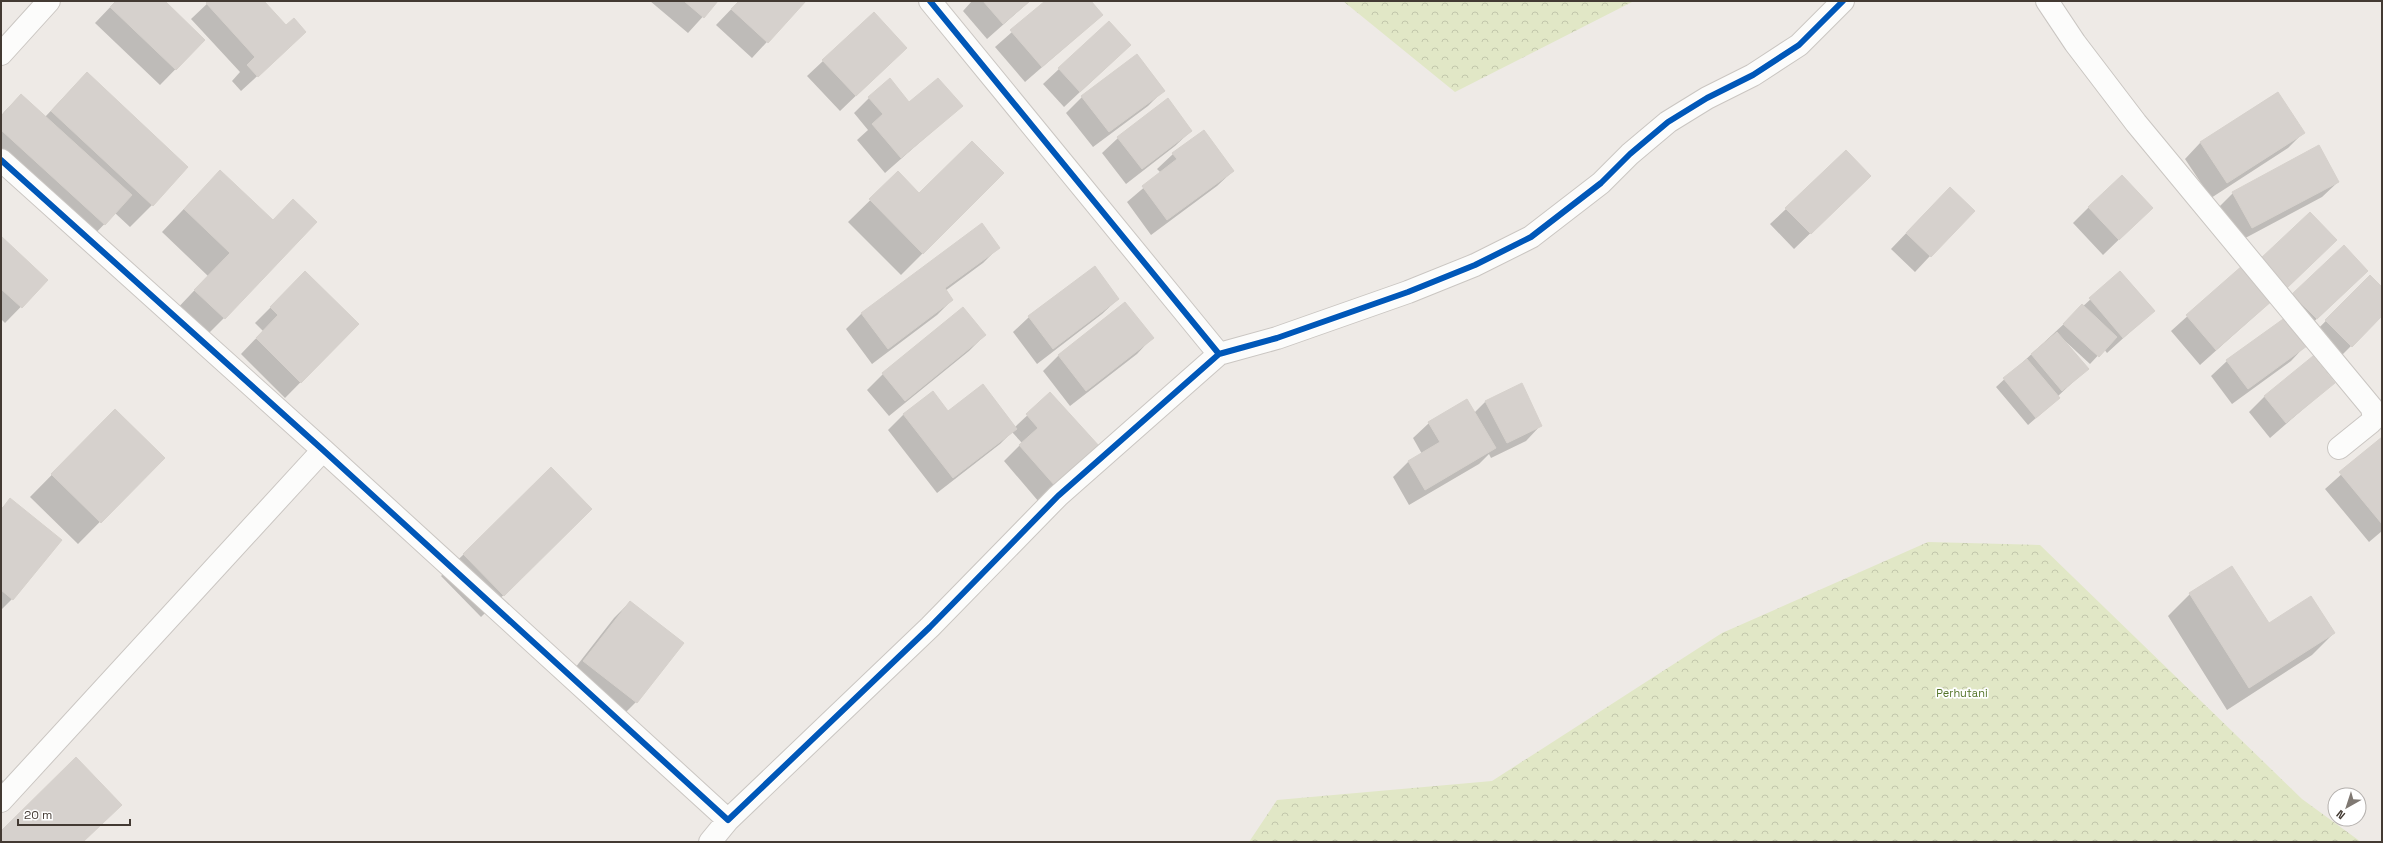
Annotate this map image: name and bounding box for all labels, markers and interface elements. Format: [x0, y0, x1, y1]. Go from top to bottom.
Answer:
park label: Perhutani [1936, 686, 1988, 700]
north arrow [2327, 787, 2367, 827]
scale bar [18, 801, 130, 827]
text: 20 m [24, 807, 52, 823]
text: N [2333, 807, 2348, 823]

